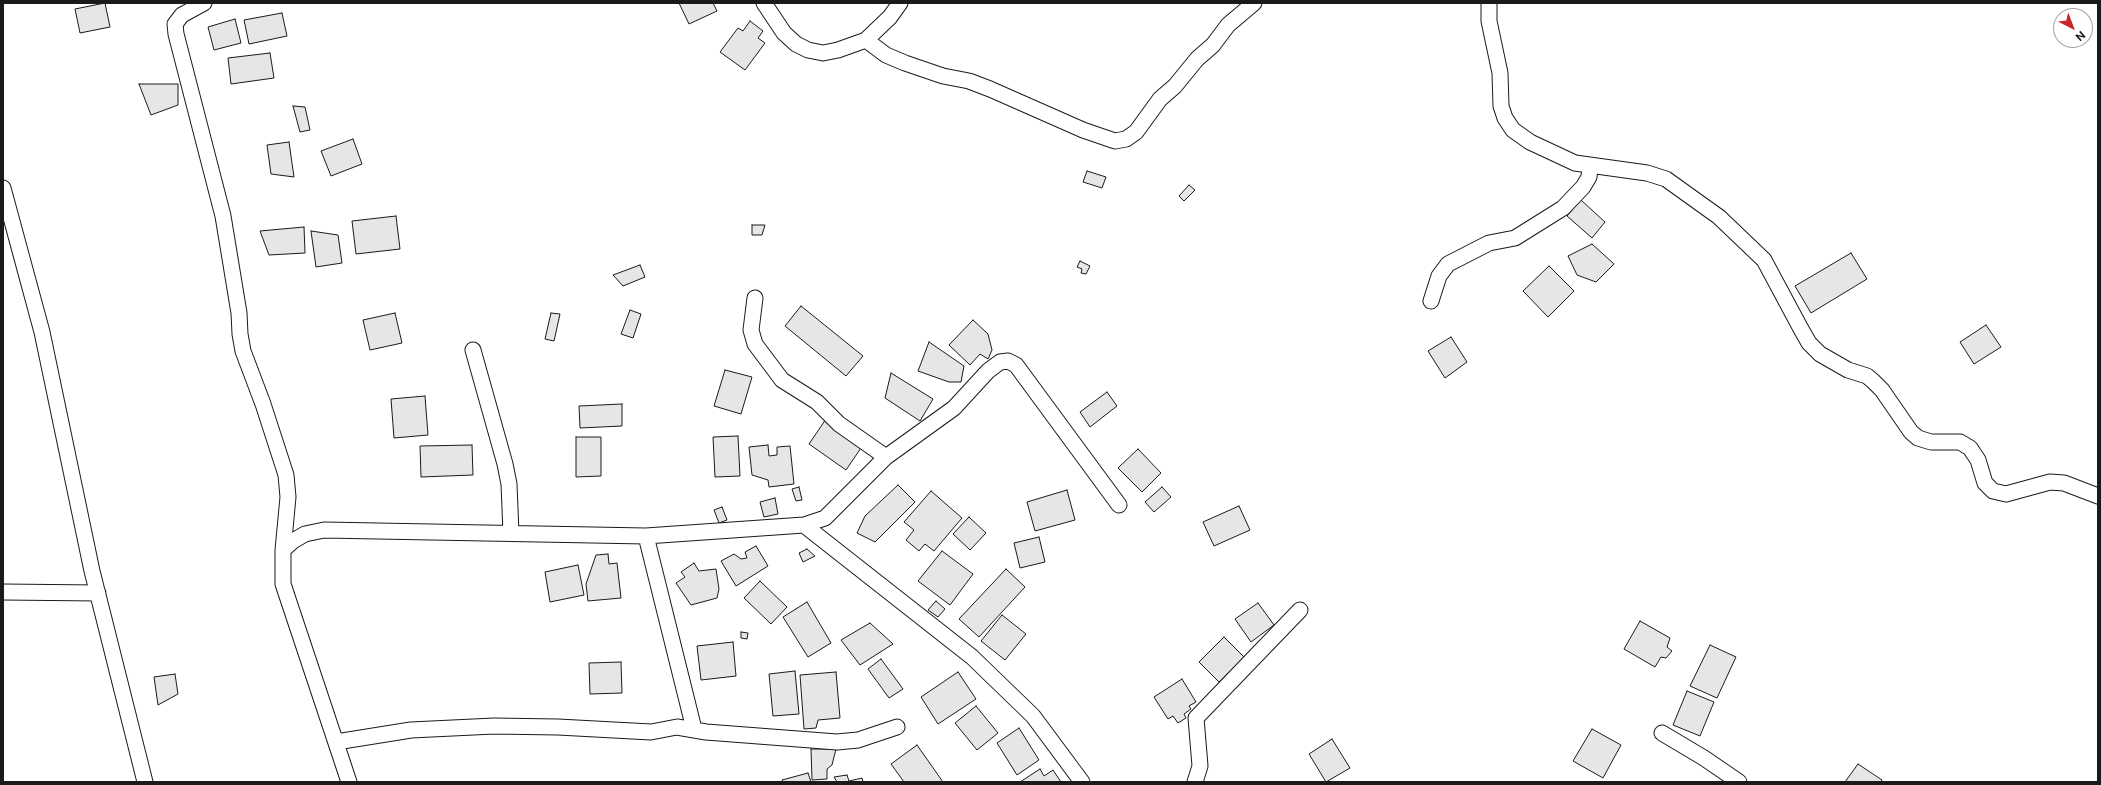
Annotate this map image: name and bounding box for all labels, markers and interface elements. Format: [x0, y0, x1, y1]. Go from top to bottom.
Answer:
north arrow [2053, 8, 2093, 48]
text: N [2073, 29, 2088, 44]

